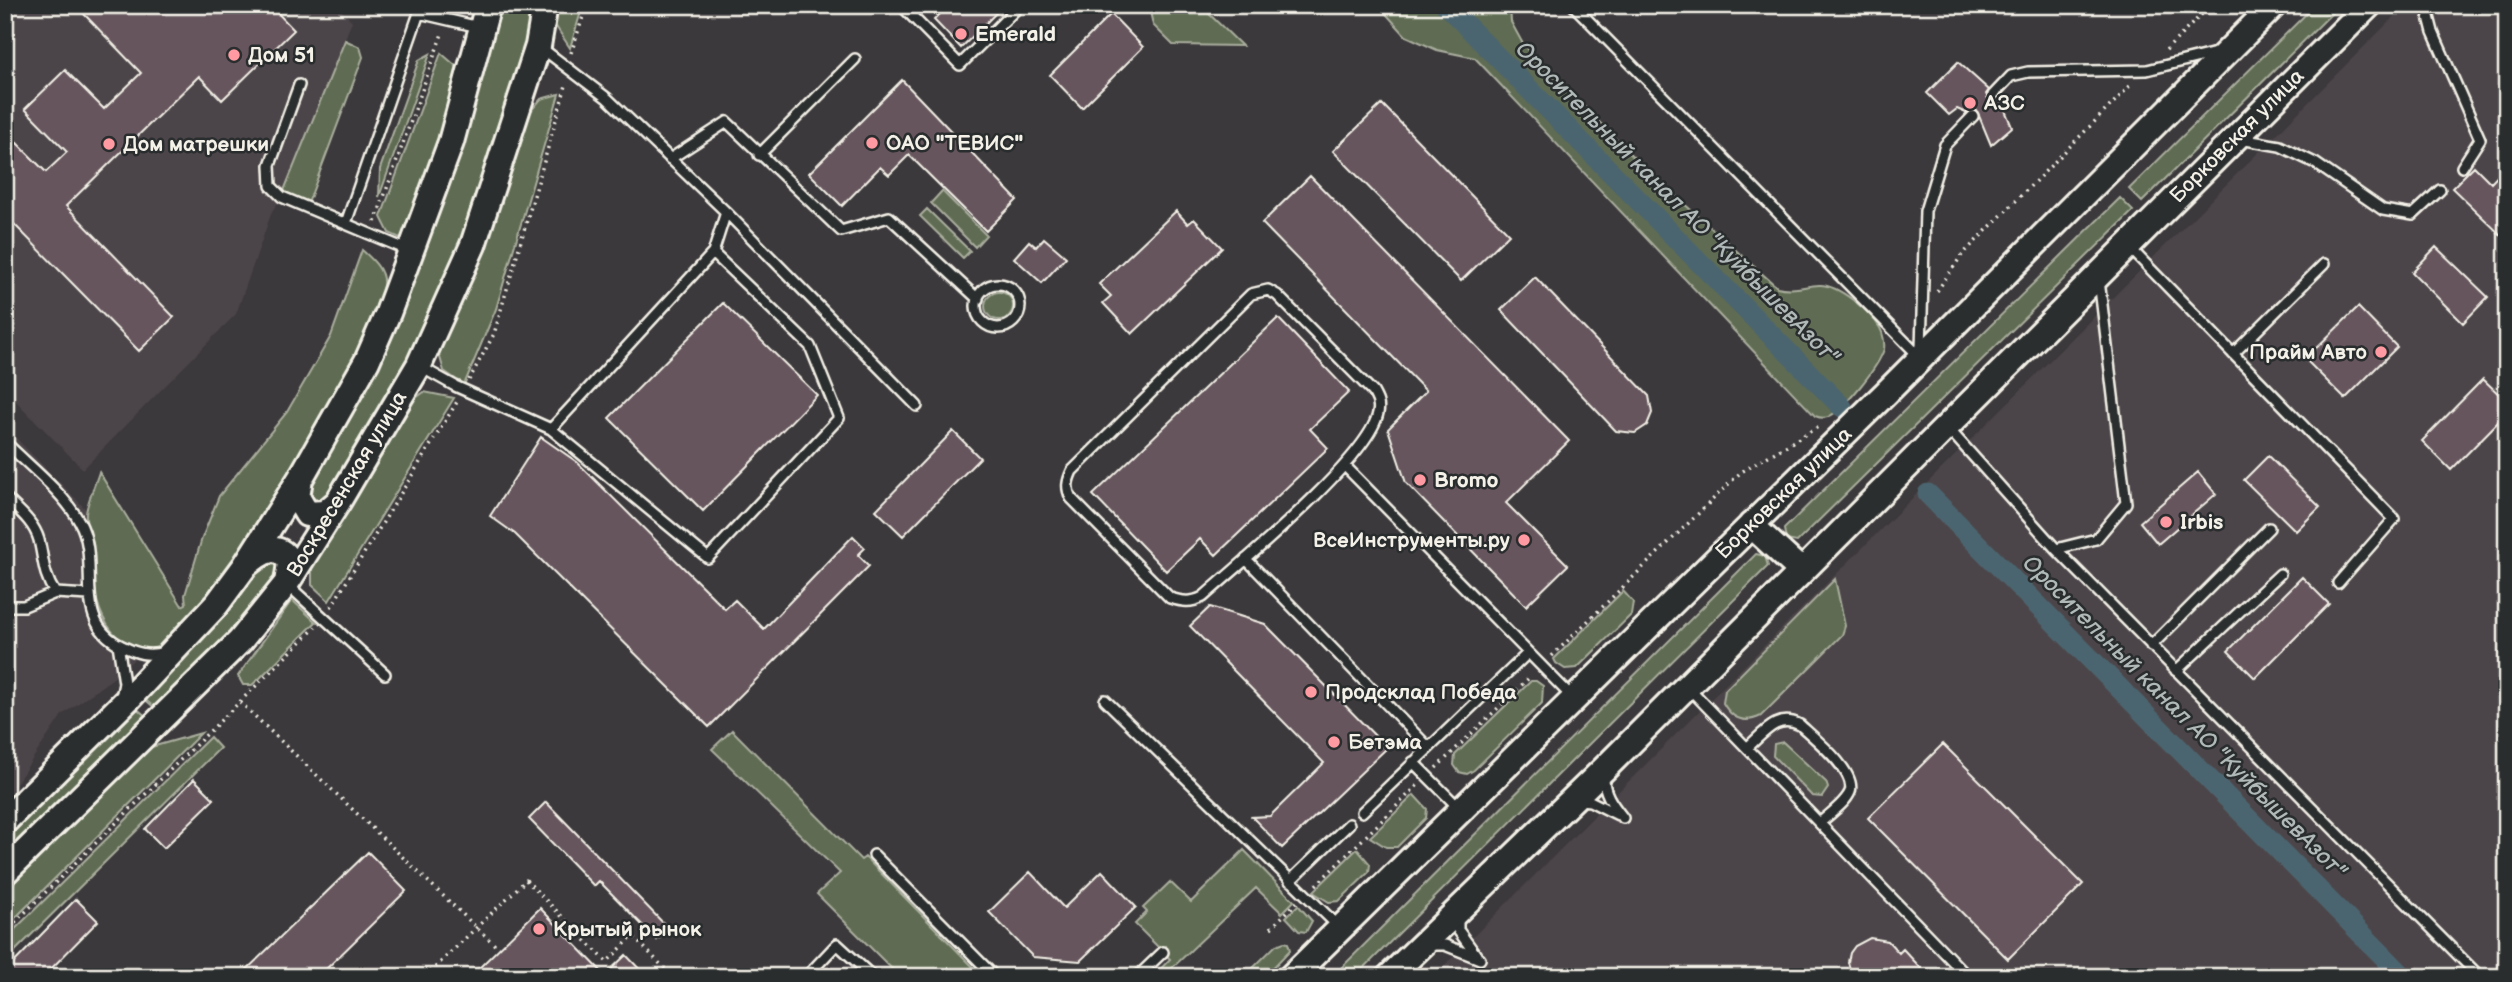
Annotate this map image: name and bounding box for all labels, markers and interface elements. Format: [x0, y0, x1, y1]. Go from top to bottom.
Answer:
place label: Emerald [975, 22, 1056, 47]
marker: Emerald [953, 26, 969, 42]
water label: Оросительный канал АО "КуйбышевАзот" [1509, 35, 1846, 372]
place label: Дом 51 [248, 43, 315, 68]
marker: Дом 51 [226, 47, 242, 63]
street label: Борковская улица [2165, 63, 2310, 208]
place label: АЗС [1983, 91, 2025, 116]
marker: АЗС [1962, 95, 1978, 111]
place label: ОАО "ТЕВИС" [886, 131, 1023, 156]
place label: Дом матрешки [123, 132, 269, 157]
marker: ОАО "ТЕВИС" [864, 135, 880, 151]
marker: Дом матрешки [101, 136, 117, 152]
place label: Прайм Авто [2249, 340, 2367, 365]
marker: Прайм Авто [2373, 344, 2389, 360]
street label: Воскресенская улица [282, 386, 413, 581]
street label: Борковская улица [1711, 421, 1858, 564]
place label: Bromo [1434, 468, 1499, 493]
marker: Bromo [1412, 472, 1428, 488]
place label: Irbis [2180, 510, 2223, 535]
marker: Irbis [2158, 514, 2174, 530]
place label: ВсеИнструменты.ру [1313, 528, 1510, 553]
marker: ВсеИнструменты.ру [1516, 532, 1532, 548]
water label: Оросительный канал АО "КуйбышевАзот" [2016, 549, 2353, 886]
place label: Продсклад Победа [1325, 680, 1517, 705]
marker: Продсклад Победа [1303, 684, 1319, 700]
place label: Бетэма [1348, 730, 1422, 755]
marker: Бетэма [1326, 734, 1342, 750]
place label: Крытый рынок [553, 917, 702, 942]
marker: Крытый рынок [531, 921, 547, 937]

